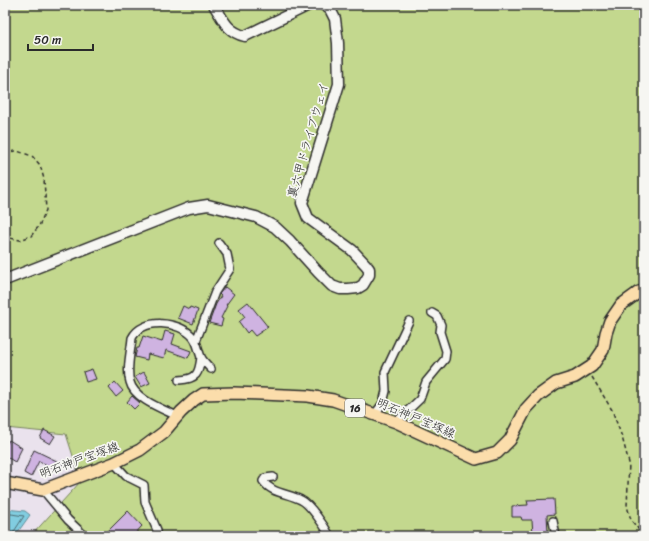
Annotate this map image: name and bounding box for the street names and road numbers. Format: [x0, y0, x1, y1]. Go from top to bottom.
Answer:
street label: 裏六甲ドライブウェイ [281, 80, 335, 200]
street label: 明石神戸宝塚線 [373, 391, 459, 445]
road number: 16 [345, 399, 365, 417]
street label: 明石神戸宝塚線 [36, 435, 122, 485]

